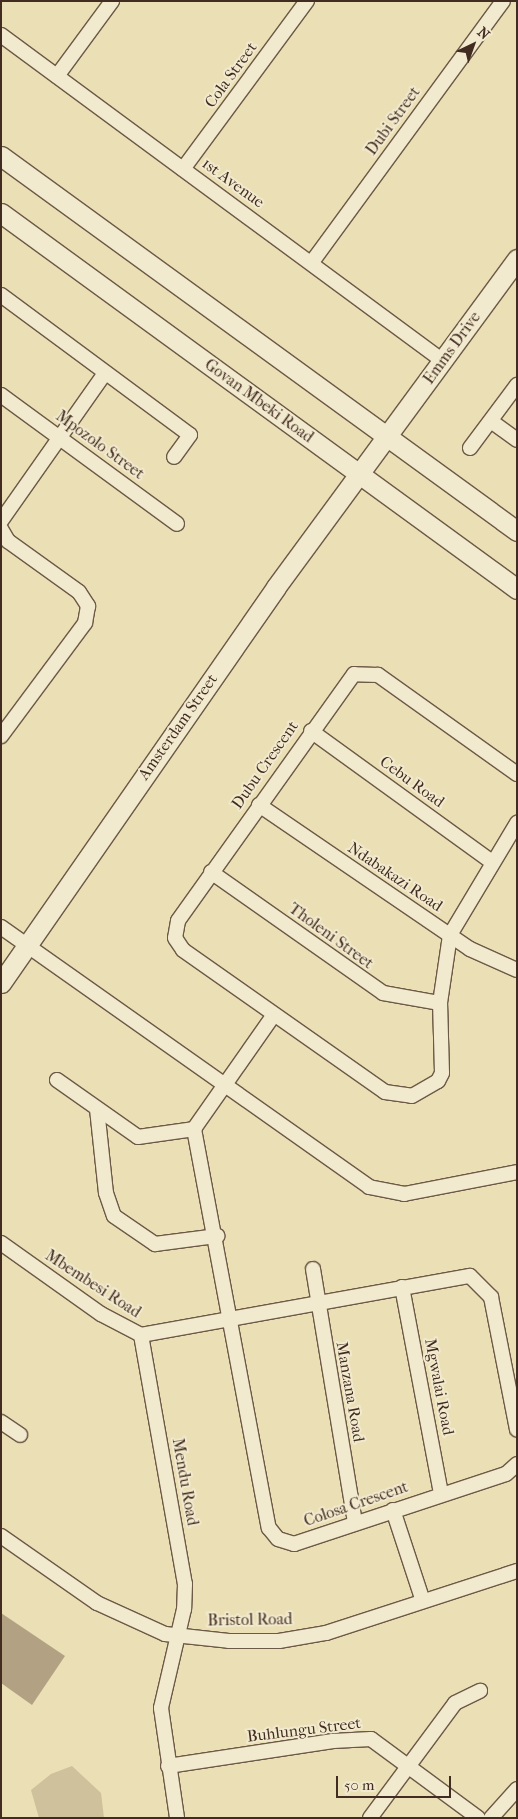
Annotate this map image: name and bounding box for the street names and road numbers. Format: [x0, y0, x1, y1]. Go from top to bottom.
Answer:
street label: Cola Street [201, 39, 261, 111]
street label: Dubi Street [362, 83, 424, 159]
street label: 1st Avenue [198, 154, 268, 212]
street label: Emms Drive [419, 308, 485, 388]
street label: Govan Mbeki Road [201, 355, 317, 447]
street label: Mpozolo Street [52, 407, 148, 483]
street label: Amsterdam Street [134, 670, 222, 784]
street label: Dubu Crescent [228, 717, 302, 813]
street label: Cebu Road [376, 752, 448, 812]
street label: Ndabakazi Road [344, 838, 446, 916]
street label: Tholeni Street [285, 899, 377, 973]
street label: Mbembesi Road [42, 1246, 144, 1322]
street label: Mgwalai Road [420, 1337, 458, 1437]
street label: Manzana Road [332, 1340, 368, 1444]
street label: Mendu Road [168, 1437, 202, 1527]
street label: Colosa Crescent [301, 1477, 411, 1531]
street label: Bristol Road [207, 1610, 293, 1630]
street label: Buhlungu Street [246, 1713, 362, 1747]

